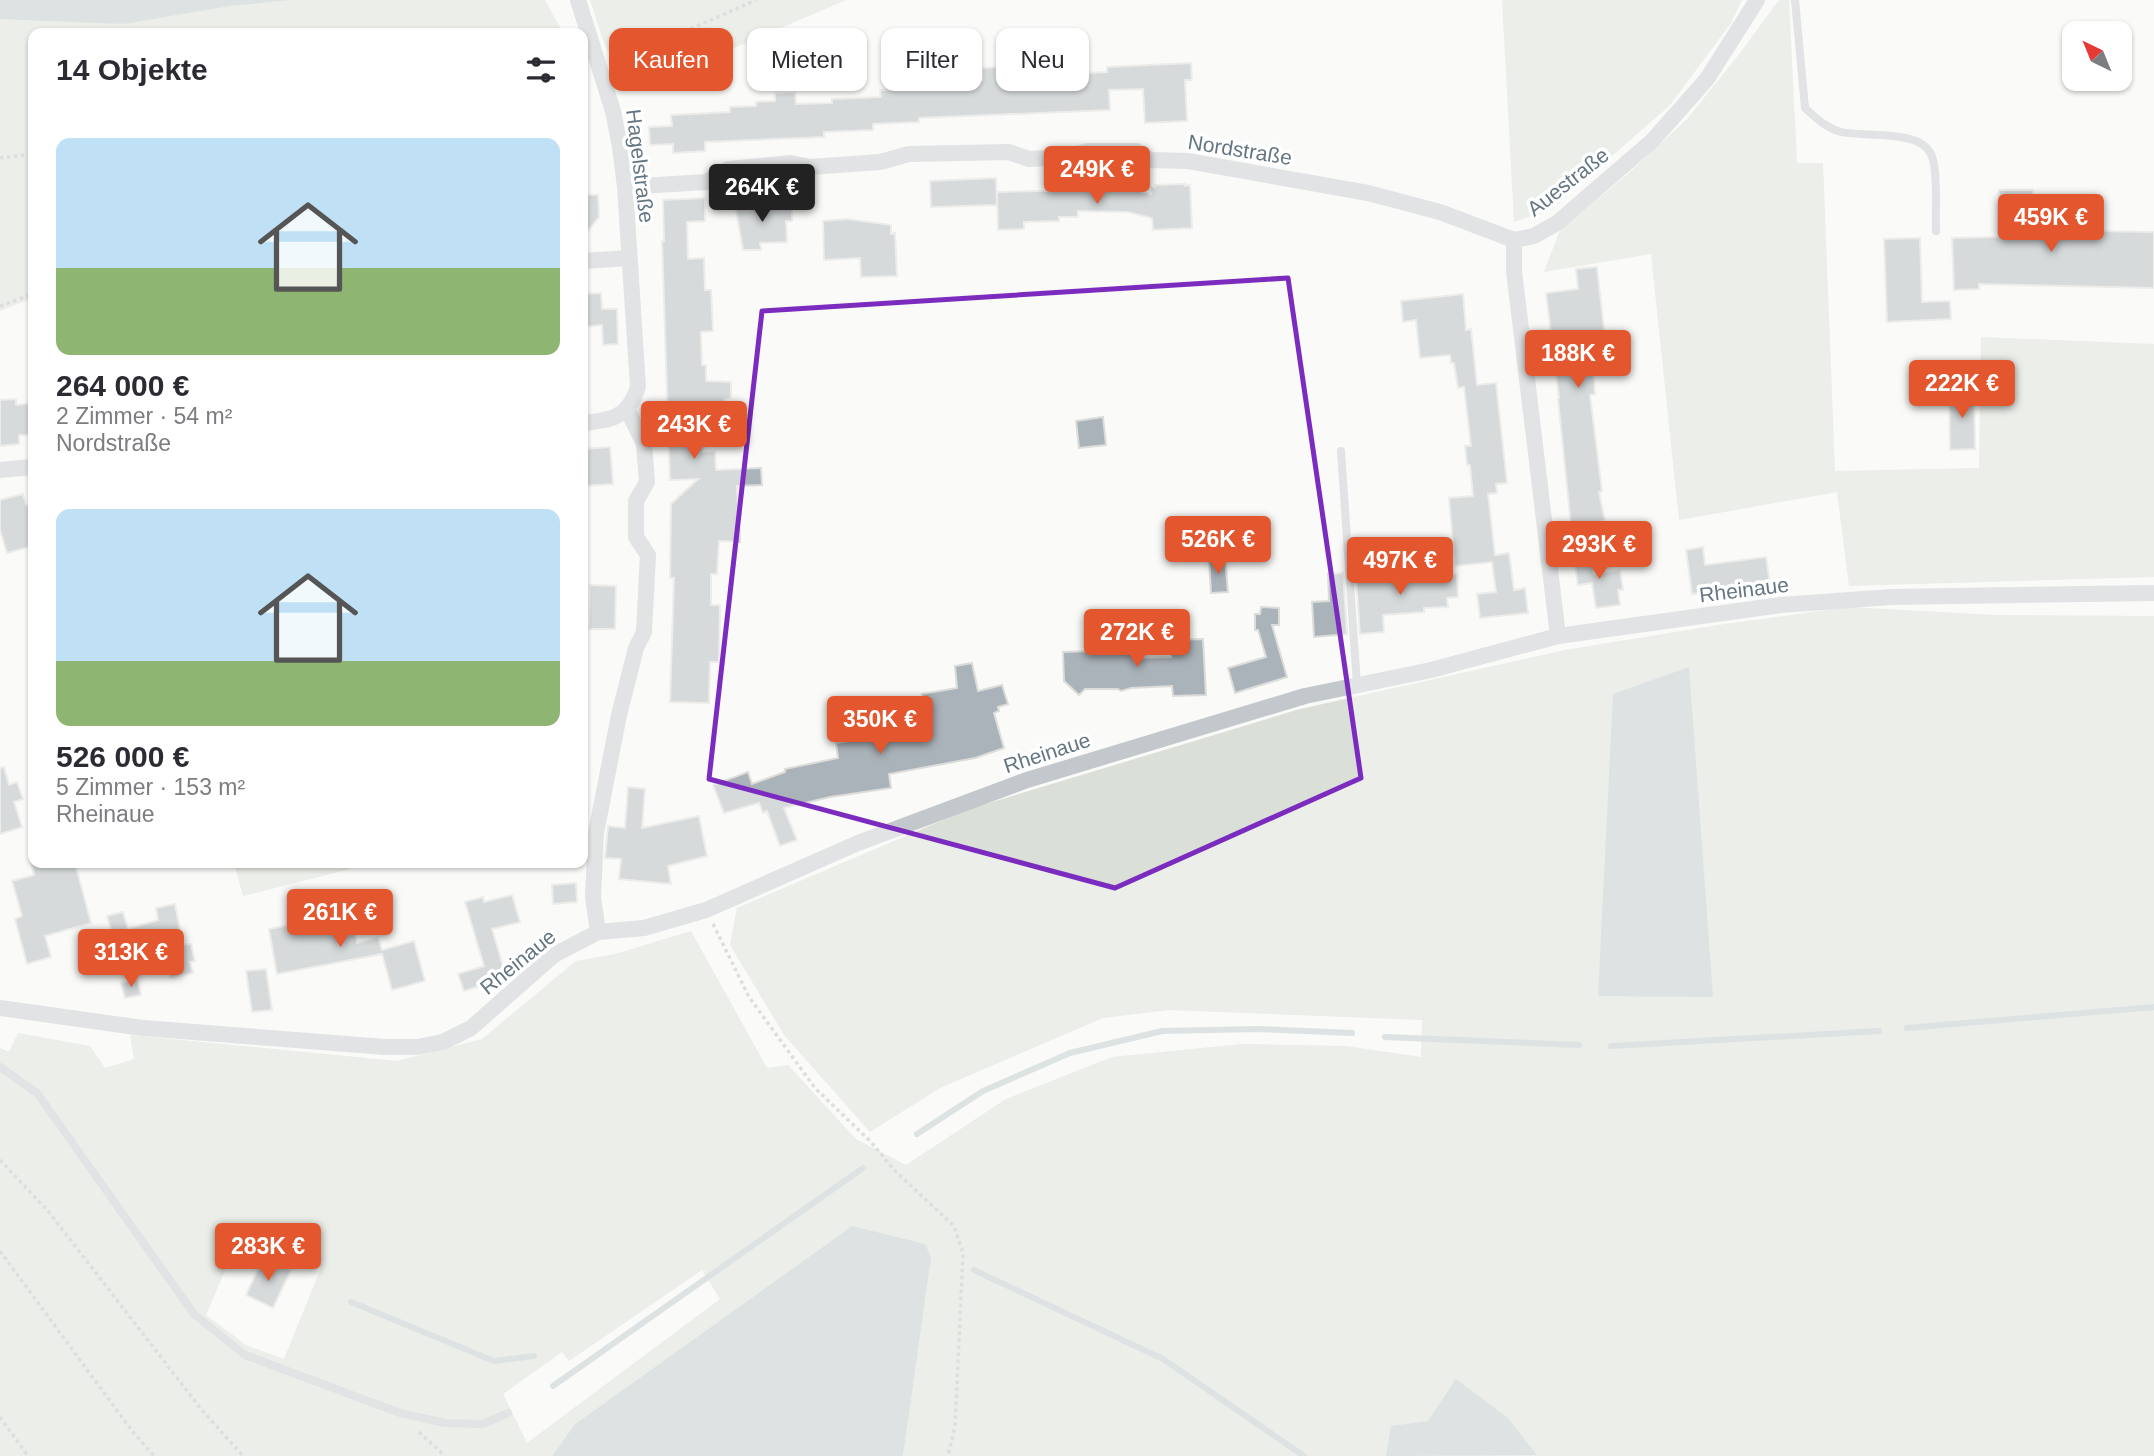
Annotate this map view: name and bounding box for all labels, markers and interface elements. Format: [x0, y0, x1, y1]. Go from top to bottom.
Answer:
north arrow [2062, 21, 2132, 91]
map controls [2062, 21, 2132, 91]
chip: Kaufen [609, 28, 733, 91]
chip: Mieten [747, 28, 867, 91]
chip: Filter [881, 28, 982, 91]
chip: Neu [996, 28, 1089, 91]
icon: filters [522, 51, 560, 89]
text: 14 Objekte [56, 53, 208, 86]
street label: Hagelstraße [622, 108, 659, 224]
street label: Nordstraße [1186, 130, 1294, 169]
street label: Auestraße [1522, 143, 1613, 220]
pin: 249K € [1040, 146, 1154, 206]
text: 249K € [1060, 156, 1134, 182]
pin: 264K € [705, 164, 819, 224]
text: 264K € [725, 174, 799, 200]
icon: home [245, 184, 371, 310]
pin: 459K € [1994, 194, 2108, 254]
text: 459K € [2014, 204, 2088, 230]
pin: 188K € [1521, 330, 1635, 390]
text: 188K € [1541, 340, 1615, 366]
pin: 222K € [1905, 360, 2019, 420]
text: 264 000 € [56, 369, 189, 402]
text: 222K € [1925, 370, 1999, 396]
pin: 243K € [637, 402, 751, 461]
text: 2 Zimmer · 54 m² [56, 403, 232, 429]
text: 243K € [657, 411, 731, 437]
text: Nordstraße [56, 430, 171, 456]
pin: 526K € [1161, 516, 1275, 576]
pin: 293K € [1542, 522, 1656, 581]
text: 526K € [1181, 526, 1255, 552]
text: 293K € [1562, 531, 1636, 557]
pin: 497K € [1343, 538, 1457, 597]
text: 497K € [1363, 547, 1437, 573]
icon: home [245, 555, 371, 681]
street label: Rheinaue [1698, 573, 1790, 606]
pin: 272K € [1080, 610, 1194, 669]
text: 272K € [1100, 619, 1174, 645]
pin: 350K € [823, 696, 937, 756]
text: 350K € [843, 706, 917, 732]
street label: Rheinaue [1001, 728, 1093, 777]
text: 526 000 € [56, 740, 189, 773]
text: 5 Zimmer · 153 m² [56, 774, 245, 800]
text: Rheinaue [56, 801, 154, 827]
pin: 261K € [283, 890, 397, 949]
text: 261K € [303, 899, 377, 925]
street label: Rheinaue [476, 924, 560, 999]
pin: 313K € [74, 930, 188, 989]
text: 313K € [94, 939, 168, 965]
pin: 283K € [211, 1224, 325, 1283]
text: 283K € [231, 1233, 305, 1259]

